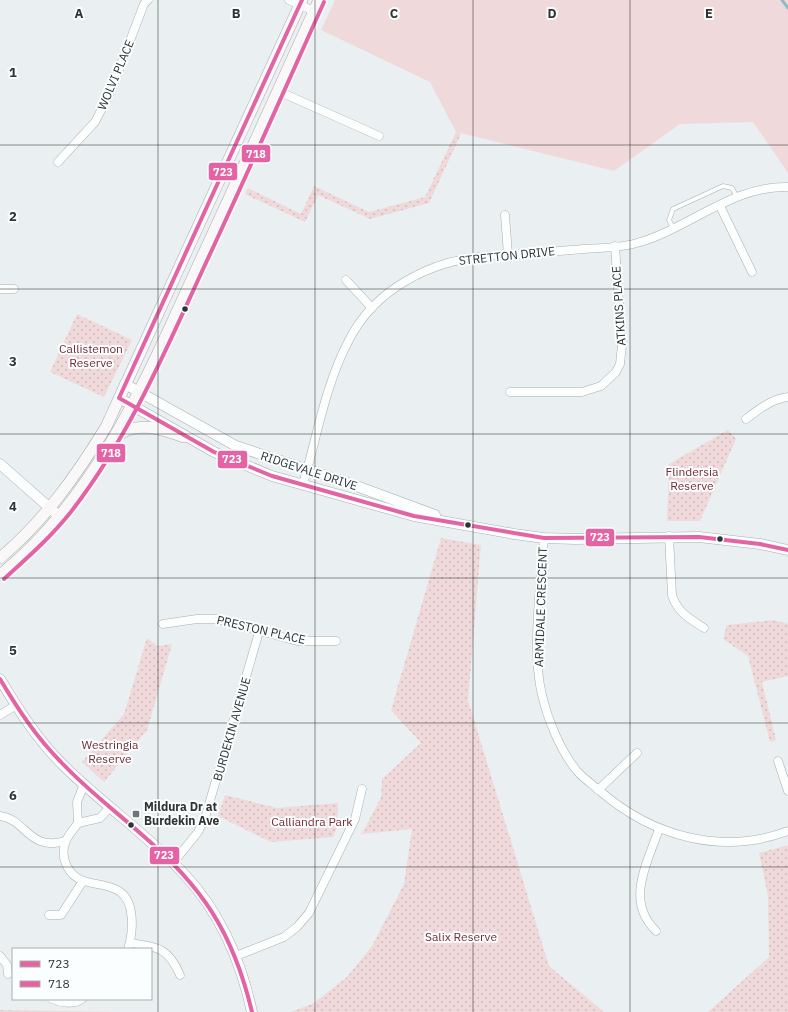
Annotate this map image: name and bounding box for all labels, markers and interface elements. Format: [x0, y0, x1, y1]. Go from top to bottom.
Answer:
text: A [75, 5, 84, 22]
text: B [232, 5, 241, 22]
text: C [390, 5, 399, 22]
text: D [547, 5, 557, 22]
text: E [705, 5, 713, 22]
street label: WOLVI PLACE [94, 37, 137, 112]
text: 1 [9, 64, 17, 81]
line badge: 718 [241, 144, 271, 163]
text: 718 [246, 147, 266, 161]
line badge: 723 [208, 162, 238, 181]
text: 723 [213, 165, 233, 179]
text: 2 [9, 208, 17, 225]
street label: STRETTON DRIVE [458, 243, 556, 268]
street label: ATKINS PLACE [608, 266, 629, 346]
unlabelled marker [180, 304, 190, 314]
park label: Callistemon Reserve [59, 341, 123, 370]
text: 3 [9, 353, 17, 370]
line badge: 718 [96, 443, 126, 463]
text: 718 [101, 446, 121, 460]
street label: RIDGEVALE DRIVE [259, 448, 359, 493]
line badge: 723 [217, 450, 248, 469]
text: 723 [222, 452, 242, 466]
park label: Flindersia Reserve [666, 464, 719, 493]
text: 4 [9, 498, 17, 515]
unlabelled marker [463, 520, 473, 530]
line badge: 723 [585, 528, 615, 547]
text: 723 [590, 530, 610, 544]
unlabelled marker [715, 534, 725, 544]
street label: ARMIDALE CRESCENT [531, 547, 550, 667]
street label: PRESTON PLACE [215, 612, 307, 647]
text: 5 [9, 642, 17, 659]
street label: BURDEKIN AVENUE [209, 675, 254, 783]
park label: Westringia Reserve [81, 737, 139, 766]
text: 6 [9, 787, 17, 804]
place label: Mildura Dr at Burdekin Ave [144, 799, 220, 828]
marker: Mildura Dr at Burdekin Ave [131, 809, 141, 819]
park label: Calliandra Park [271, 814, 353, 829]
unlabelled marker [126, 820, 136, 830]
line badge: 723 [149, 846, 180, 865]
text: 723 [154, 848, 174, 862]
park label: Salix Reserve [425, 929, 497, 944]
legend [12, 948, 152, 1000]
text: 723 [48, 956, 70, 971]
text: 718 [48, 976, 70, 991]

